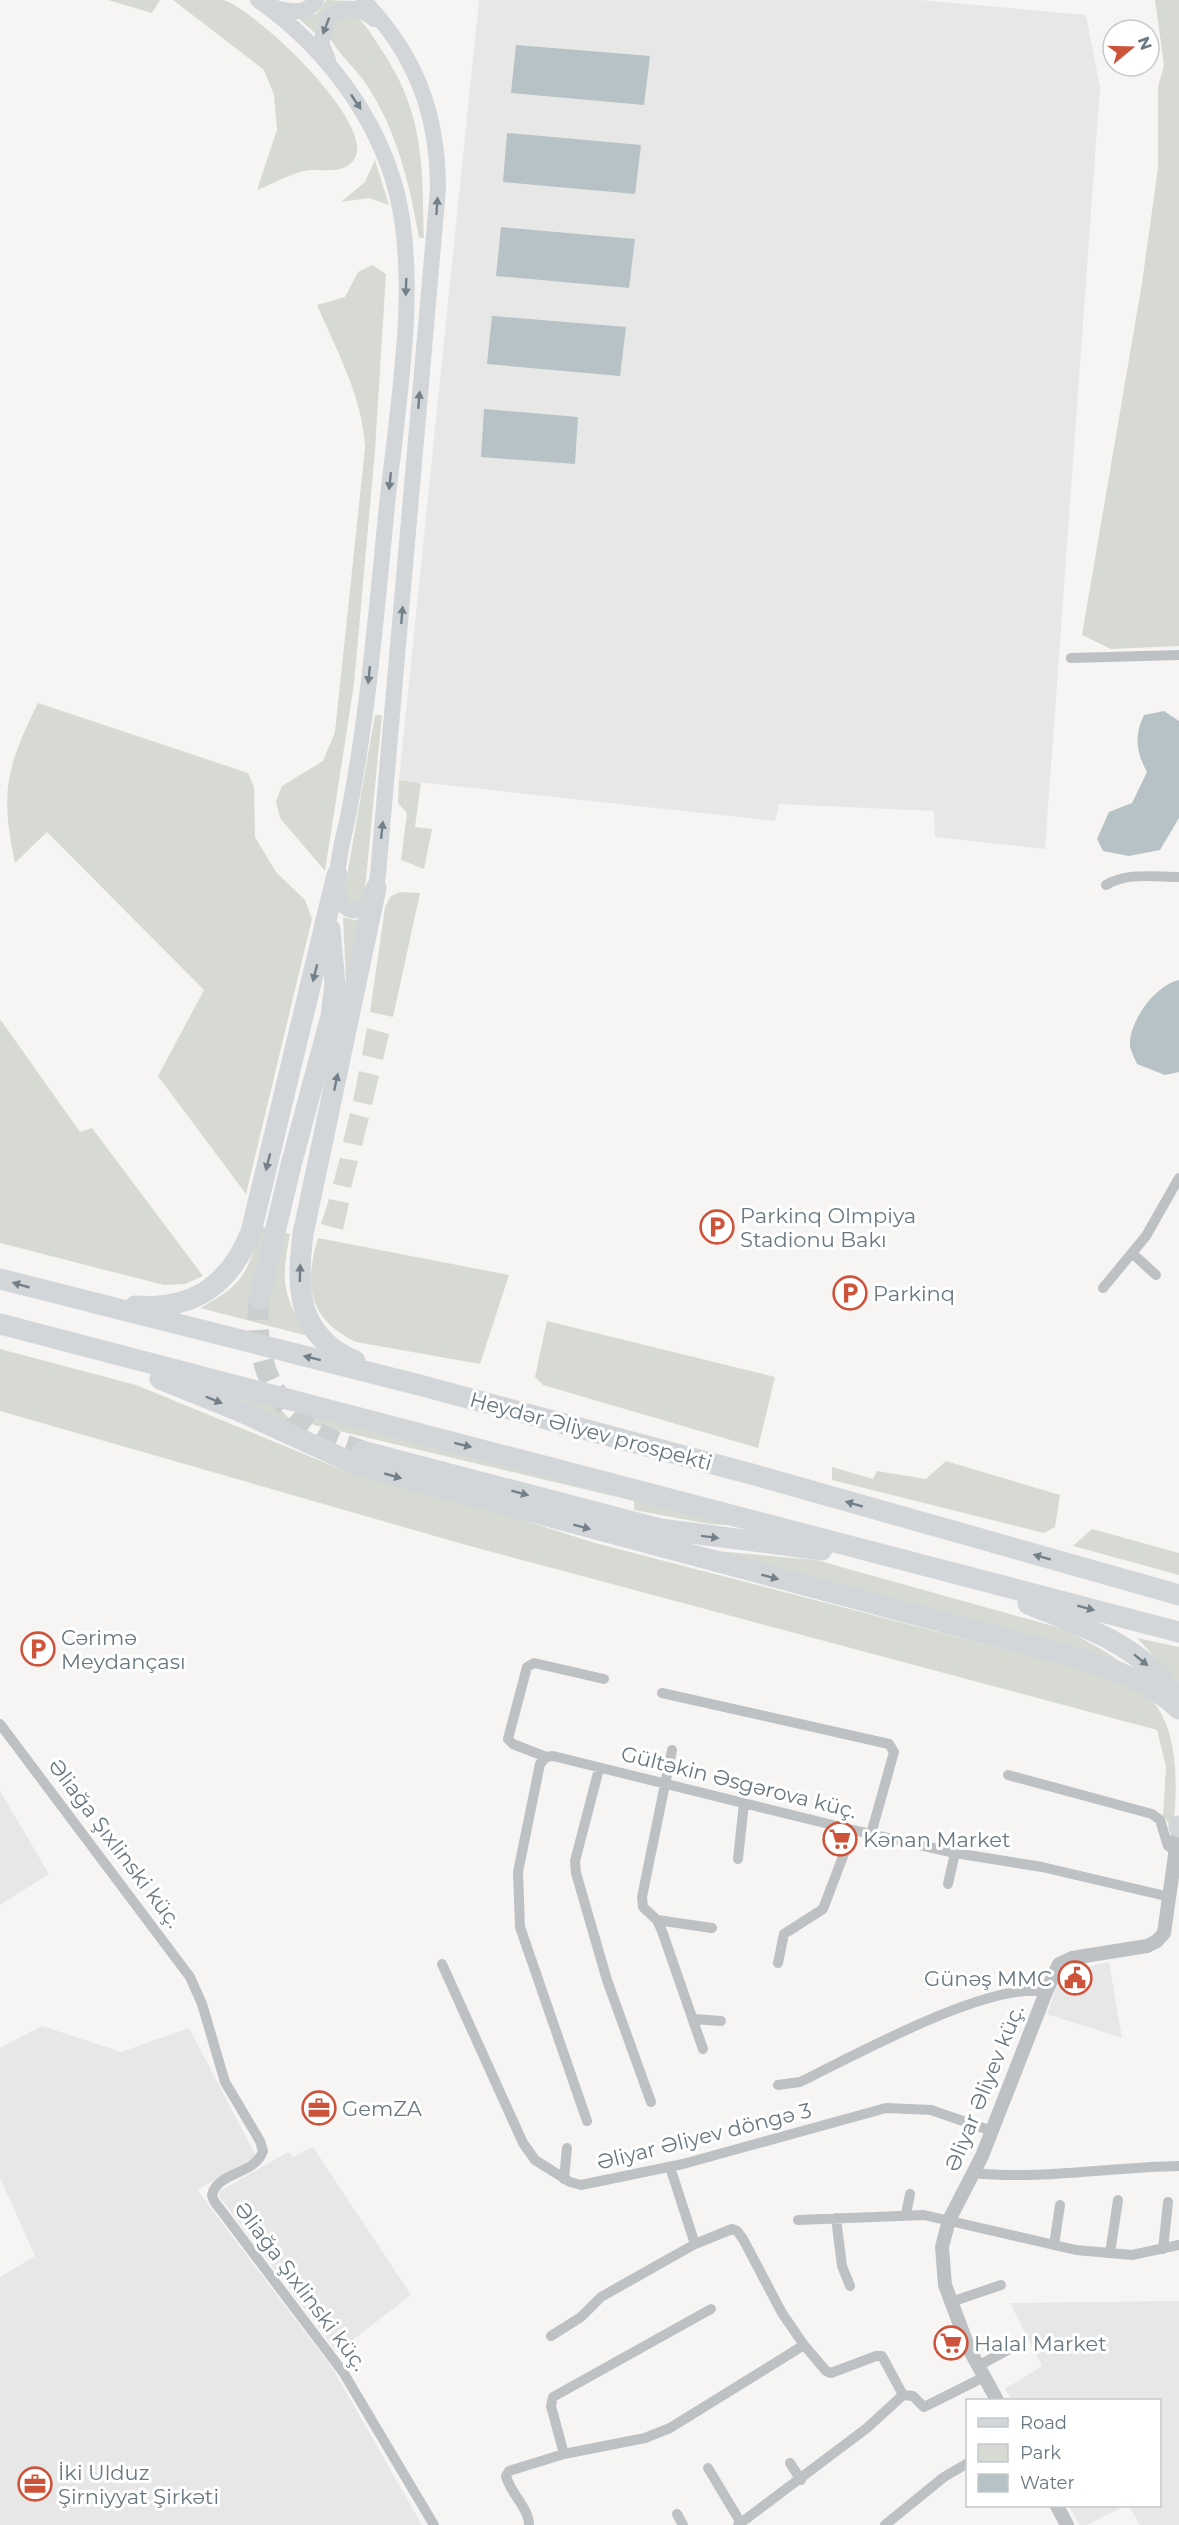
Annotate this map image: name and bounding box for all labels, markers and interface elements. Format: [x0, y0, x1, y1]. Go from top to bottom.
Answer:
one-way arrow [320, 17, 330, 35]
north arrow [1101, 18, 1161, 78]
text: N [1134, 34, 1156, 52]
one-way arrow [350, 94, 361, 110]
one-way arrow [432, 196, 441, 215]
one-way arrow [401, 277, 410, 296]
one-way arrow [414, 390, 424, 409]
one-way arrow [385, 472, 395, 491]
one-way arrow [397, 605, 406, 624]
one-way arrow [364, 665, 374, 684]
one-way arrow [377, 821, 387, 840]
one-way arrow [309, 964, 319, 982]
one-way arrow [332, 1073, 342, 1091]
one-way arrow [263, 1153, 273, 1171]
place label: Parkinq Olmpiya Stadionu Bakı [740, 1203, 916, 1252]
parking icon: Parkinq Olmpiya Stadionu Bakı [699, 1209, 735, 1245]
one-way arrow [295, 1264, 304, 1283]
parking icon: Parkinq [832, 1275, 868, 1311]
one-way arrow [12, 1280, 30, 1289]
place label: Parkinq [873, 1281, 955, 1306]
one-way arrow [303, 1353, 321, 1363]
street label: Heydər Əliyev prospekti [467, 1387, 715, 1475]
one-way arrow [206, 1395, 224, 1405]
one-way arrow [454, 1440, 472, 1450]
one-way arrow [385, 1472, 403, 1481]
one-way arrow [511, 1489, 529, 1498]
one-way arrow [845, 1498, 863, 1508]
one-way arrow [573, 1522, 591, 1532]
one-way arrow [700, 1532, 719, 1541]
one-way arrow [1033, 1551, 1051, 1561]
one-way arrow [761, 1572, 779, 1582]
one-way arrow [1077, 1603, 1095, 1613]
place label: Cərimə Meydançası [61, 1625, 186, 1674]
parking icon: Cərimə Meydançası [20, 1631, 56, 1667]
one-way arrow [1134, 1653, 1149, 1665]
street label: Gültəkin Əsgərova küç. [619, 1741, 859, 1823]
street label: Əliağa Şıxlinski küç. [43, 1753, 187, 1933]
supermarket icon: Kənan Market [822, 1821, 858, 1857]
place label: Kənan Market [863, 1827, 1010, 1852]
public building icon: Günəş MMC [1057, 1960, 1093, 1996]
place label: Günəş MMC [924, 1966, 1052, 1991]
street label: Əliyar Əliyev küç. [939, 2001, 1029, 2175]
office icon: GemZA [301, 2090, 337, 2126]
place label: GemZA [342, 2096, 423, 2121]
street label: Əliyar Əliyev döngə 3 [594, 2097, 814, 2175]
street label: Əliağa Şıxlinski küç. [229, 2196, 373, 2376]
supermarket icon: Halal Market [933, 2325, 969, 2361]
place label: Halal Market [974, 2331, 1107, 2356]
legend [966, 2399, 1161, 2507]
text: Road [1020, 2412, 1067, 2434]
text: Park [1020, 2442, 1061, 2464]
place label: İki Ulduz Şirniyyat Şirkəti [58, 2460, 219, 2509]
office icon: İki Ulduz Şirniyyat Şirkəti [17, 2466, 53, 2502]
text: Water [1020, 2472, 1075, 2494]

